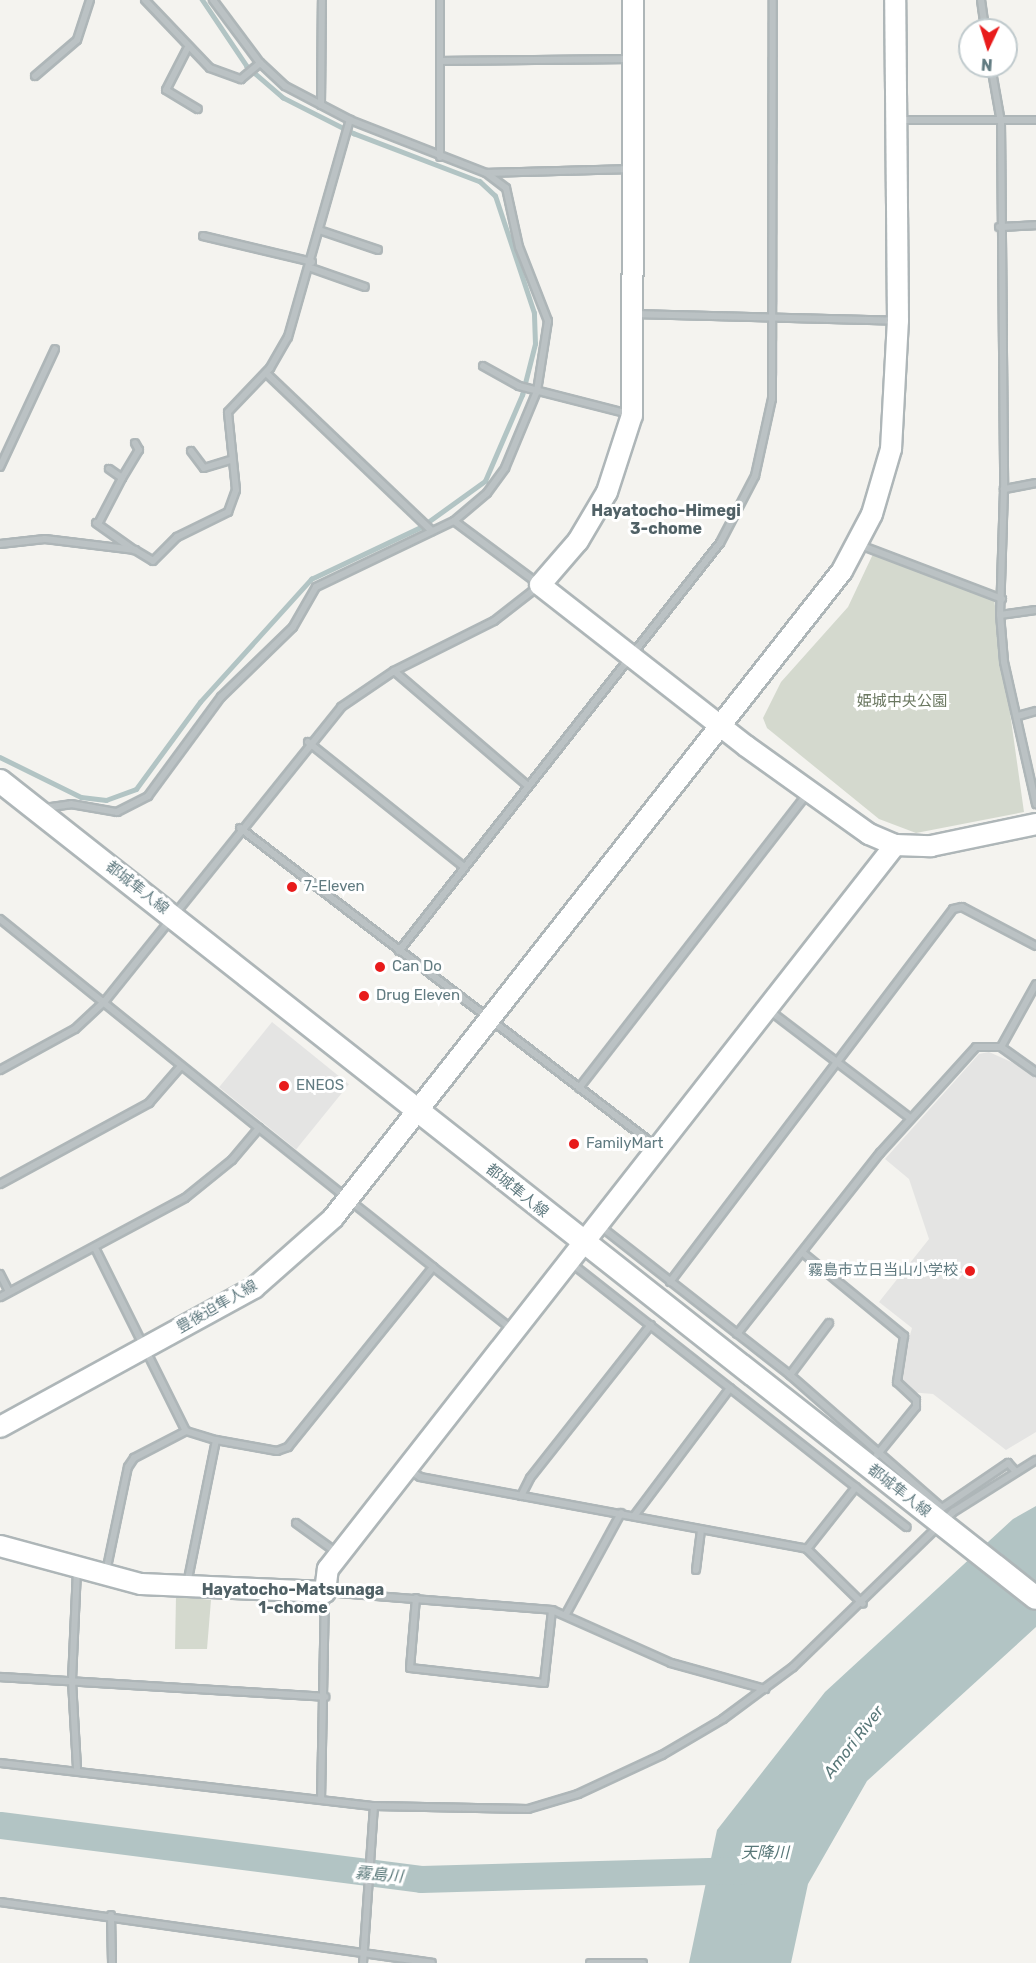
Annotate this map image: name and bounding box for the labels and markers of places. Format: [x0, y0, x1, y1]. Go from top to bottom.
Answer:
place label: 7-Eleven [304, 878, 365, 896]
marker: 7-Eleven [285, 880, 299, 894]
place label: Can Do [392, 958, 442, 976]
marker: Can Do [373, 960, 387, 974]
place label: Drug Eleven [376, 987, 460, 1005]
marker: Drug Eleven [357, 989, 371, 1003]
place label: ENEOS [296, 1077, 344, 1095]
marker: ENEOS [277, 1079, 291, 1093]
place label: FamilyMart [586, 1135, 663, 1153]
marker: FamilyMart [567, 1137, 581, 1151]
place label: 霧島市立日当山小学校 [808, 1262, 958, 1280]
marker: 霧島市立日当山小学校 [963, 1264, 977, 1278]

